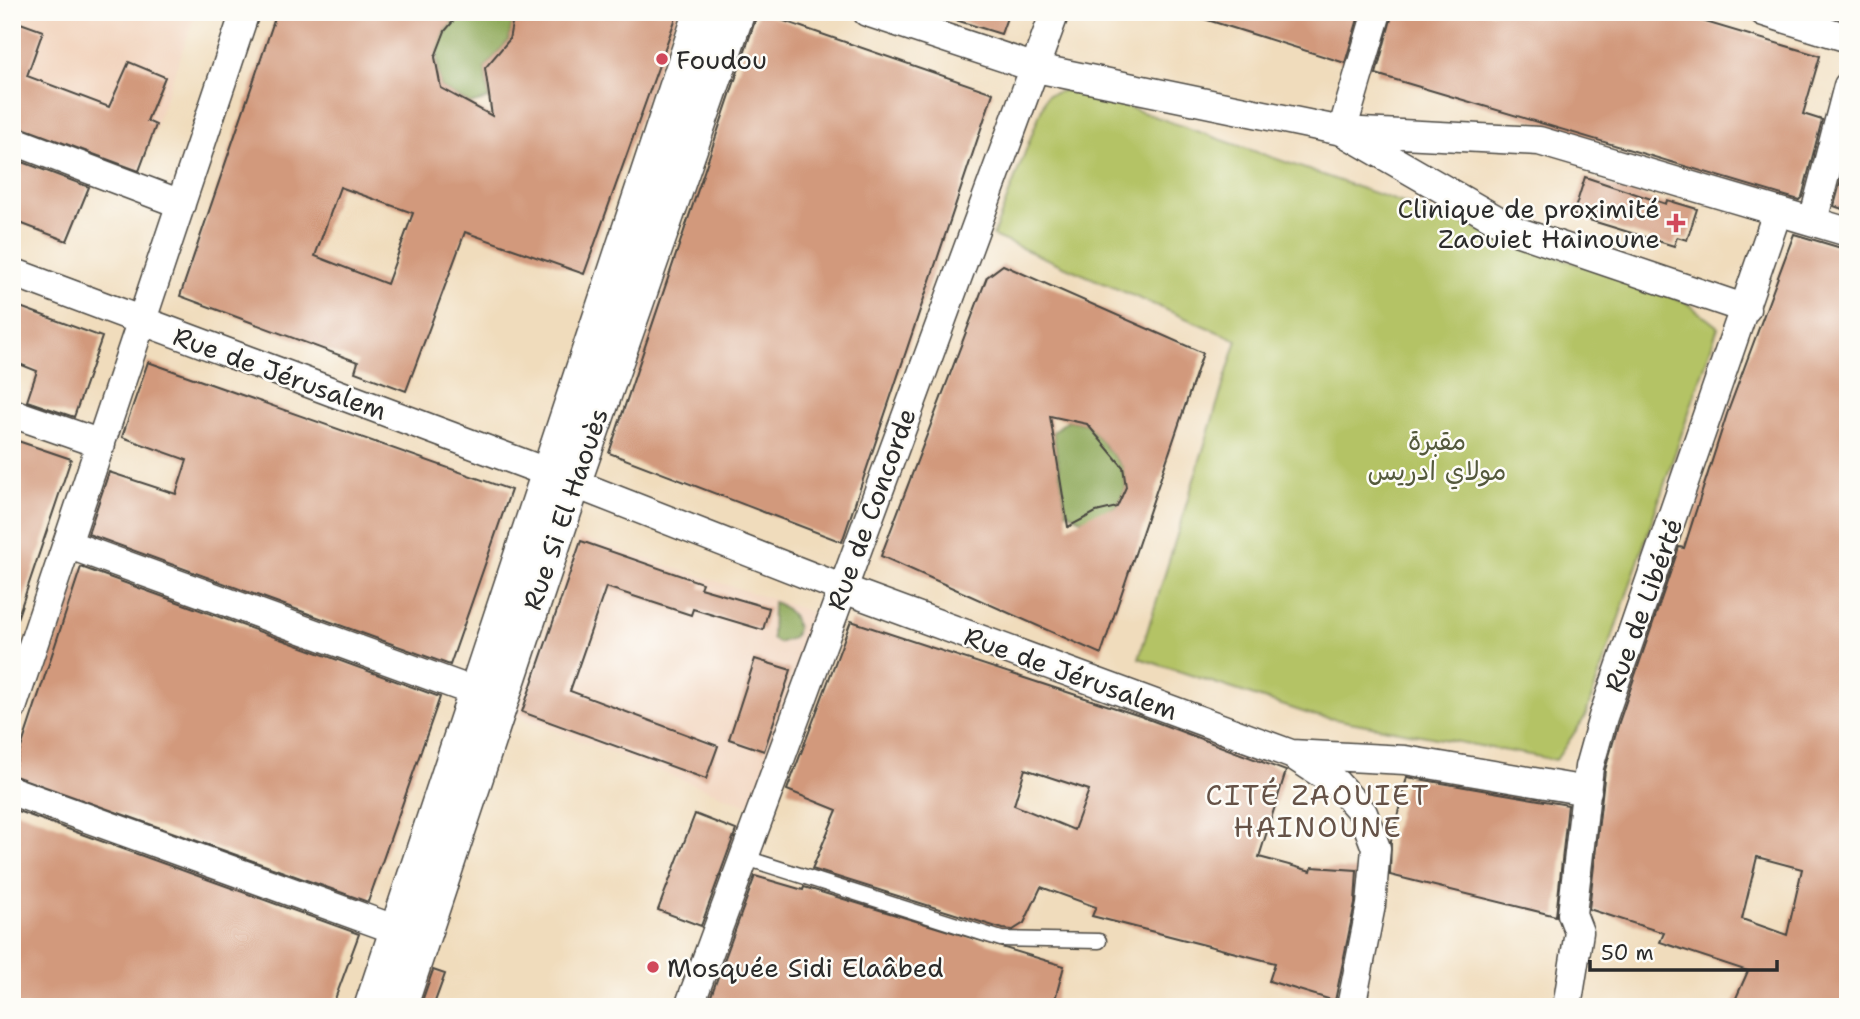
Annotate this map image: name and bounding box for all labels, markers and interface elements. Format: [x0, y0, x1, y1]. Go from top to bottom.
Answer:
place label: Foudou [676, 42, 767, 77]
marker: Foudou [654, 51, 670, 67]
place label: Clinique de proximité Zaouiet Hainoune [1397, 191, 1660, 256]
marker: Clinique de proximité Zaouiet Hainoune [1666, 213, 1686, 233]
street label: Rue de Jérusalem [169, 318, 391, 428]
street label: Rue Si El Haouès [514, 403, 616, 615]
street label: Rue de Concorde [818, 403, 924, 615]
park label: مقبرة مولاي ادريس [1368, 423, 1506, 490]
street label: Rue de Libérté [1595, 513, 1691, 697]
street label: Rue de Jérusalem [960, 618, 1182, 728]
district label: CITÉ ZAOUIET HAINOUNE [1205, 776, 1431, 846]
scale bar [1590, 928, 1778, 972]
text: 50 m [1601, 939, 1654, 967]
place label: Mosquée Sidi Elaâbed [667, 950, 944, 985]
marker: Mosquée Sidi Elaâbed [645, 959, 661, 975]

